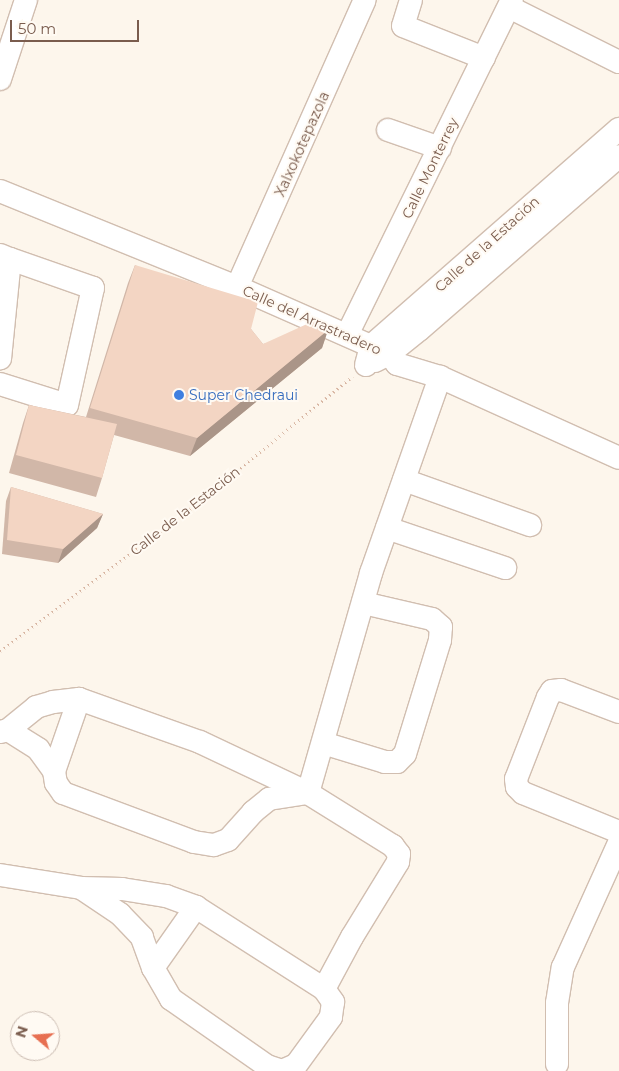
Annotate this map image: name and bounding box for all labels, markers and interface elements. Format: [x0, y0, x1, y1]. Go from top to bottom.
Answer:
scale bar [12, 10, 141, 42]
text: 50 m [18, 19, 56, 38]
street label: Xalxokotepazola [271, 89, 333, 199]
street label: Calle Monterrey [398, 115, 462, 221]
street label: Calle de la Estación [431, 193, 543, 295]
street label: Calle del Arrastradero [240, 282, 384, 358]
place label: Super Chedraui [189, 387, 298, 403]
marker: Super Chedraui [173, 389, 185, 401]
street label: Calle de la Estación [127, 463, 243, 559]
north arrow [10, 1011, 60, 1061]
text: N [11, 1024, 32, 1040]

